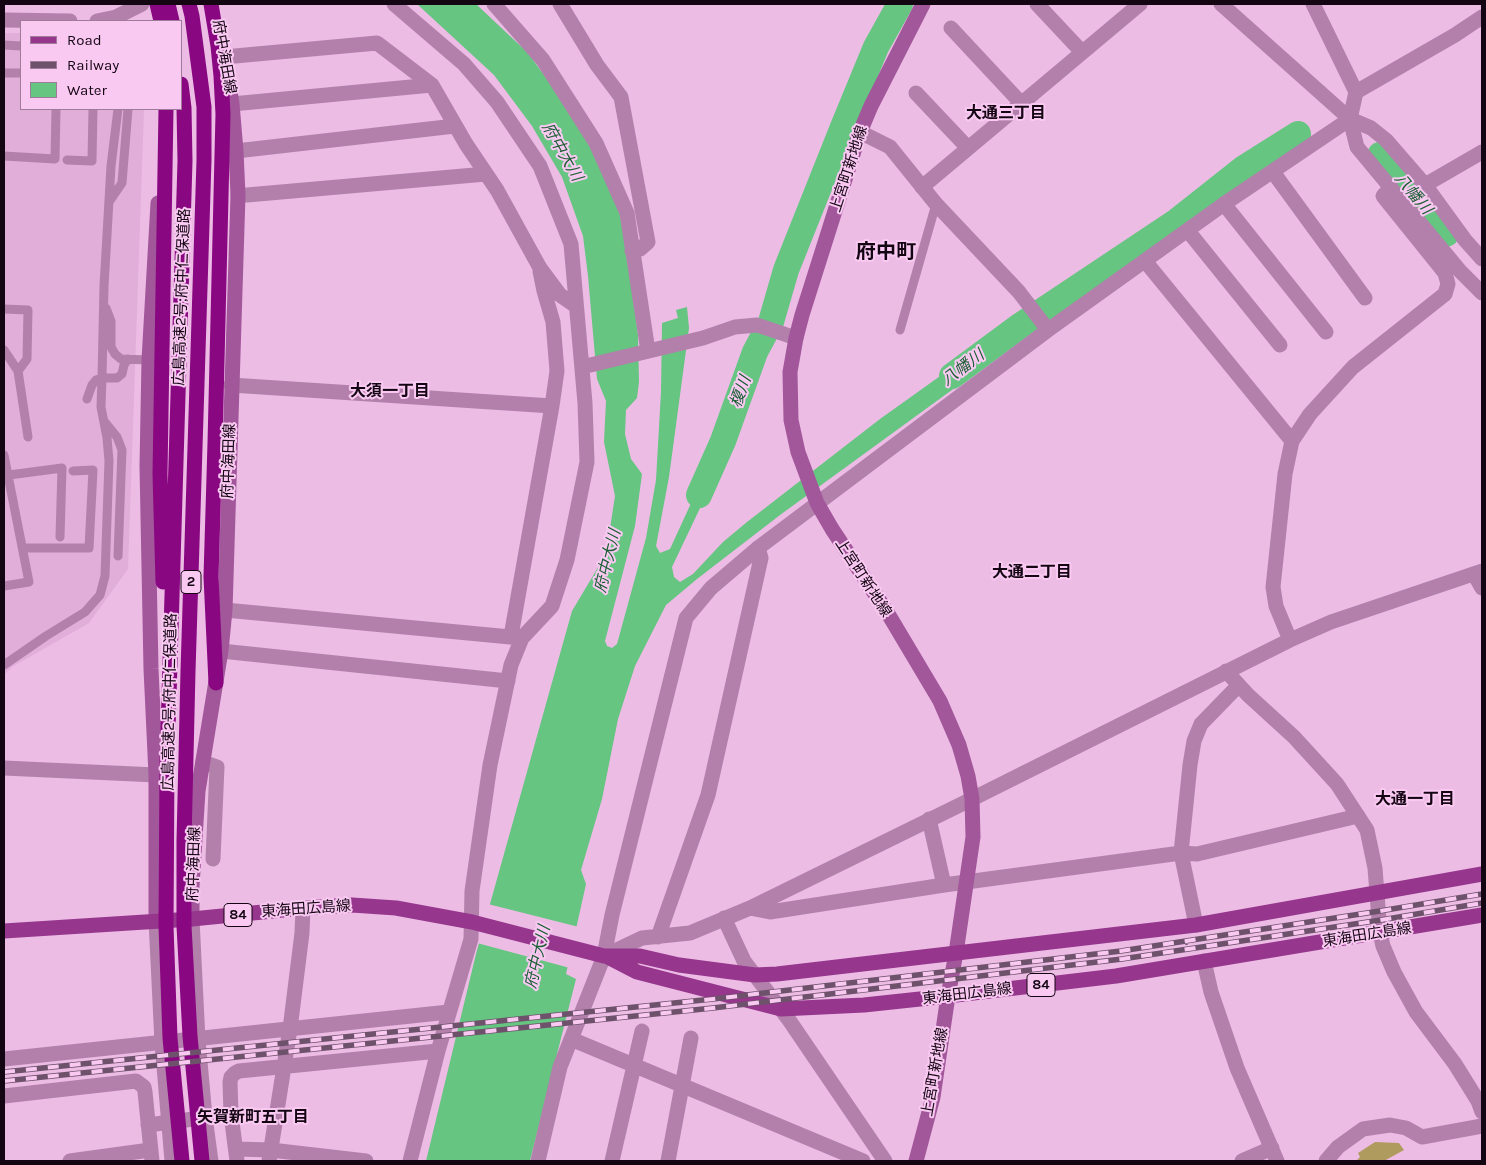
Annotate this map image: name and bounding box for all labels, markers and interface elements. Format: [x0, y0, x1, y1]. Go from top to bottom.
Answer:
street label: 府中海田線 [209, 19, 239, 95]
legend [20, 20, 182, 110]
text: Road [67, 31, 102, 49]
text: Railway [67, 56, 119, 74]
text: Water [67, 81, 107, 99]
district label: 大通三丁目 [966, 103, 1046, 123]
water label: 府中大川 [538, 119, 586, 185]
street label: 上宮町新地線 [827, 123, 871, 215]
water label: 八幡川 [1390, 169, 1436, 219]
street label: 広島高速2号;府中仁保道路 [170, 208, 194, 386]
district label: 府中町 [856, 240, 916, 264]
water label: 八幡川 [938, 346, 988, 390]
water label: 榎川 [727, 374, 755, 410]
district label: 大須一丁目 [350, 381, 430, 401]
street label: 府中海田線 [219, 423, 239, 499]
water label: 府中大川 [591, 528, 625, 594]
street label: 上宮町新地線 [831, 535, 895, 621]
district label: 大通二丁目 [992, 562, 1072, 582]
road number: 2 [181, 570, 201, 594]
street label: 広島高速2号;府中仁保道路 [159, 613, 181, 791]
district label: 大通一丁目 [1375, 789, 1455, 809]
street label: 府中海田線 [184, 826, 204, 902]
street label: 東海田広島線 [260, 897, 352, 921]
road number: 84 [224, 904, 252, 926]
street label: 東海田広島線 [1321, 919, 1413, 951]
water label: 府中大川 [521, 924, 555, 990]
road number: 84 [1027, 974, 1055, 996]
street label: 東海田広島線 [921, 980, 1013, 1008]
street label: 上宮町新地線 [918, 1026, 952, 1118]
district label: 矢賀新町五丁目 [197, 1107, 309, 1127]

